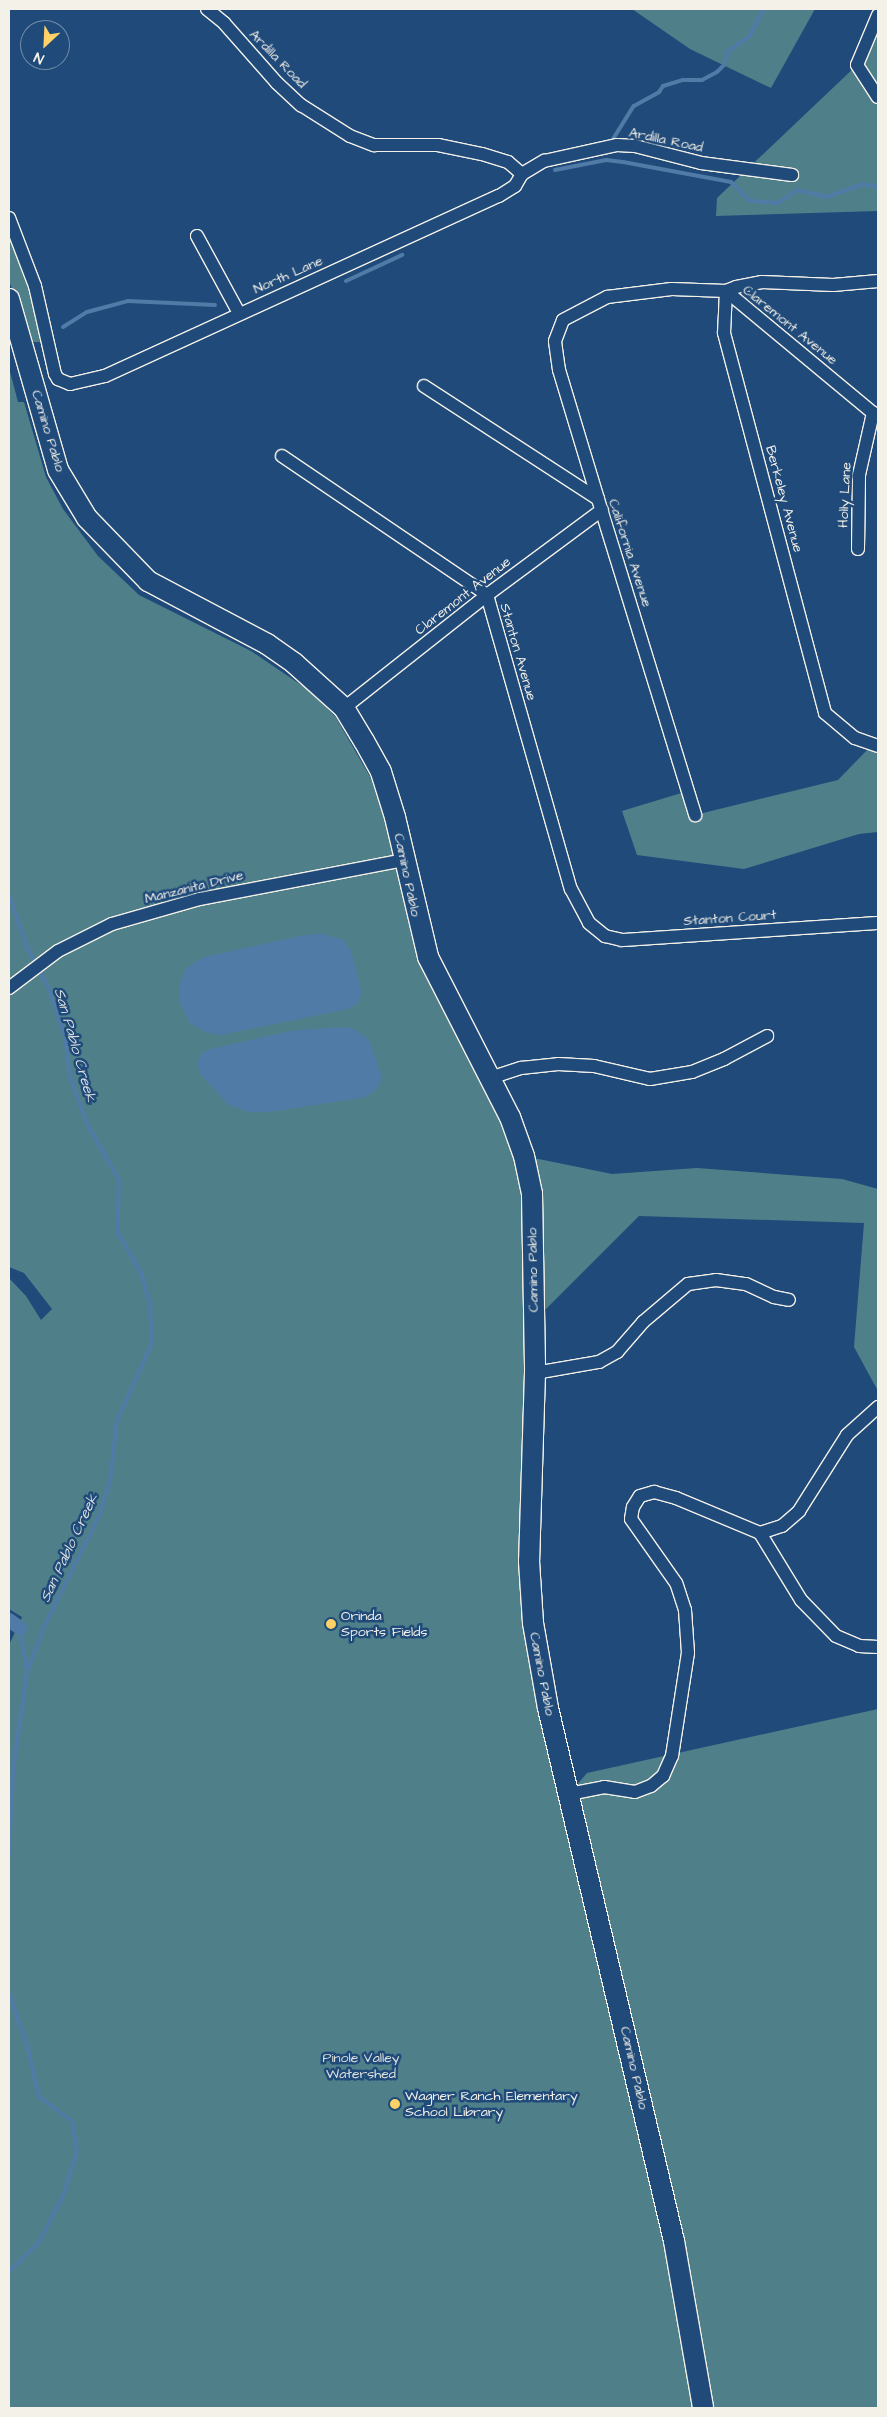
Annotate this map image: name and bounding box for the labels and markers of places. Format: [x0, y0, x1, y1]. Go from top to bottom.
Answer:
place label: Orinda Sports Fields [341, 1608, 427, 1640]
marker: Orinda Sports Fields [325, 1618, 337, 1630]
place label: Wagner Ranch Elementary School Library [405, 2088, 578, 2120]
marker: Wagner Ranch Elementary School Library [389, 2098, 401, 2110]

